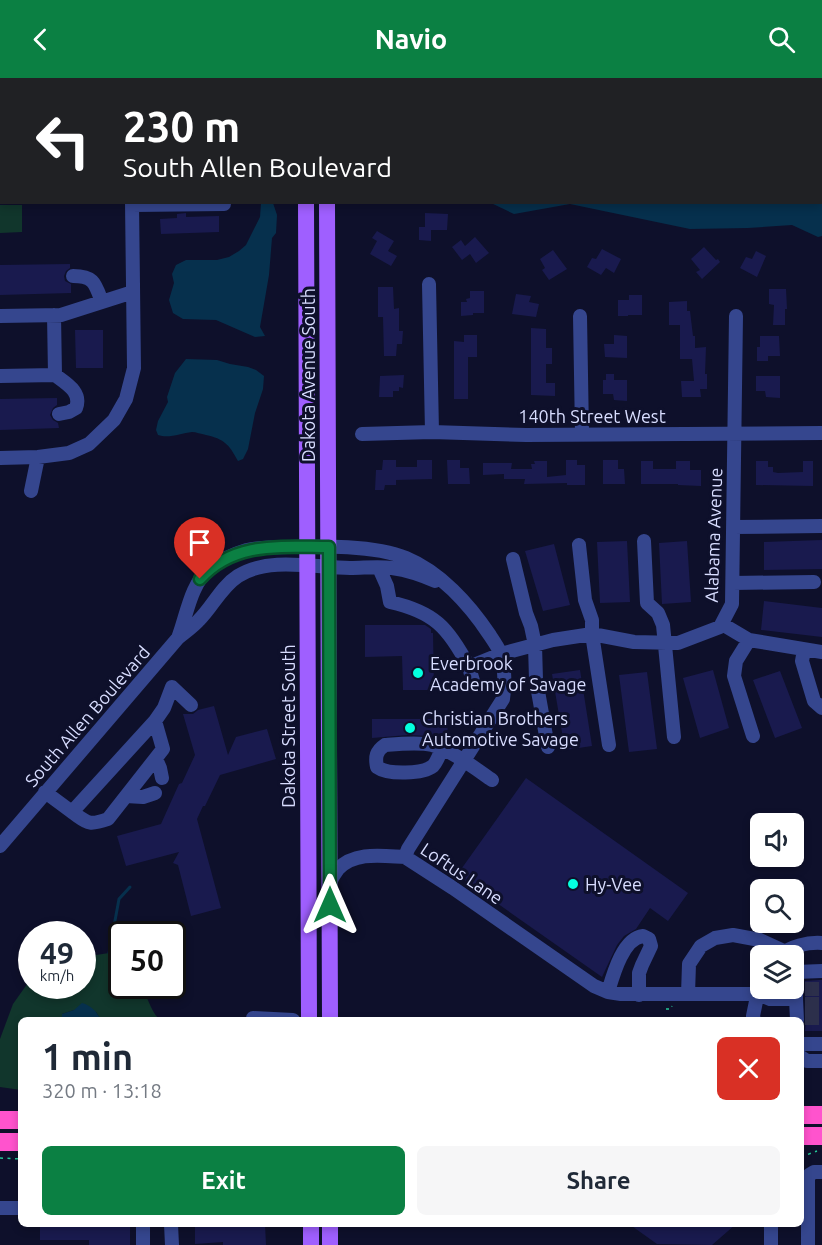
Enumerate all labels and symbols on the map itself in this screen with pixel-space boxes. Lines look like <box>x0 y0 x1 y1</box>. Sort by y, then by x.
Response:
street label: Dakota Avenue South <box>298 288 318 462</box>
street label: 140th Street West <box>518 406 666 426</box>
street label: Alabama Avenue <box>701 467 725 603</box>
pin <box>174 517 225 579</box>
street label: South Allen Boulevard <box>21 642 153 790</box>
street label: Dakota Street South <box>278 644 298 808</box>
place label: Everbrook Academy of Savage <box>430 653 587 694</box>
marker: Everbrook Academy of Savage <box>411 666 425 680</box>
place label: Christian Brothers Automotive Savage <box>422 708 579 749</box>
marker: Christian Brothers Automotive Savage <box>403 721 417 735</box>
street label: Loftus Lane <box>417 838 507 908</box>
position arrow <box>298 873 362 937</box>
place label: Hy-Vee <box>585 874 642 894</box>
marker: Hy-Vee <box>566 877 580 891</box>
speed limit sign: 50 <box>108 921 186 999</box>

